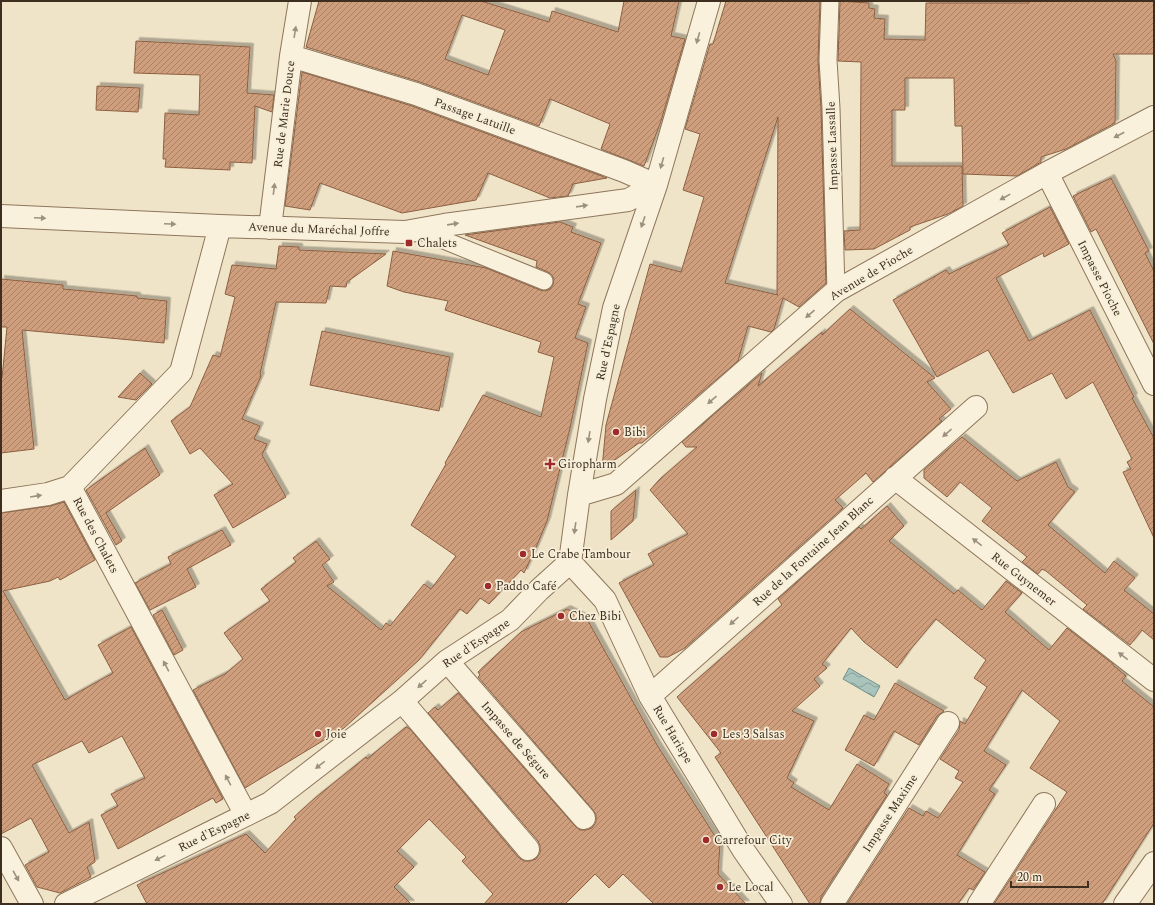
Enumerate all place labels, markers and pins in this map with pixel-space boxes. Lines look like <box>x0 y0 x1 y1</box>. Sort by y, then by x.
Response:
place label: Chalets <box>417 234 457 253</box>
marker: Chalets <box>404 238 414 248</box>
place label: Bibi <box>624 423 646 442</box>
marker: Bibi <box>611 427 621 437</box>
place label: Giropharm <box>558 455 617 474</box>
marker: Giropharm <box>545 459 555 469</box>
place label: Le Crabe Tambour <box>531 545 631 564</box>
marker: Le Crabe Tambour <box>518 549 528 559</box>
place label: Paddo Café <box>496 577 557 596</box>
marker: Paddo Café <box>483 581 493 591</box>
place label: Chez Bibi <box>569 607 622 626</box>
marker: Chez Bibi <box>556 611 566 621</box>
place label: Joie <box>326 725 347 744</box>
place label: Les 3 Salsas <box>722 725 785 744</box>
marker: Joie <box>313 729 323 739</box>
marker: Les 3 Salsas <box>709 729 719 739</box>
place label: Carrefour City <box>714 831 793 850</box>
marker: Carrefour City <box>701 835 711 845</box>
place label: Le Local <box>728 878 774 897</box>
marker: Le Local <box>715 882 725 892</box>

